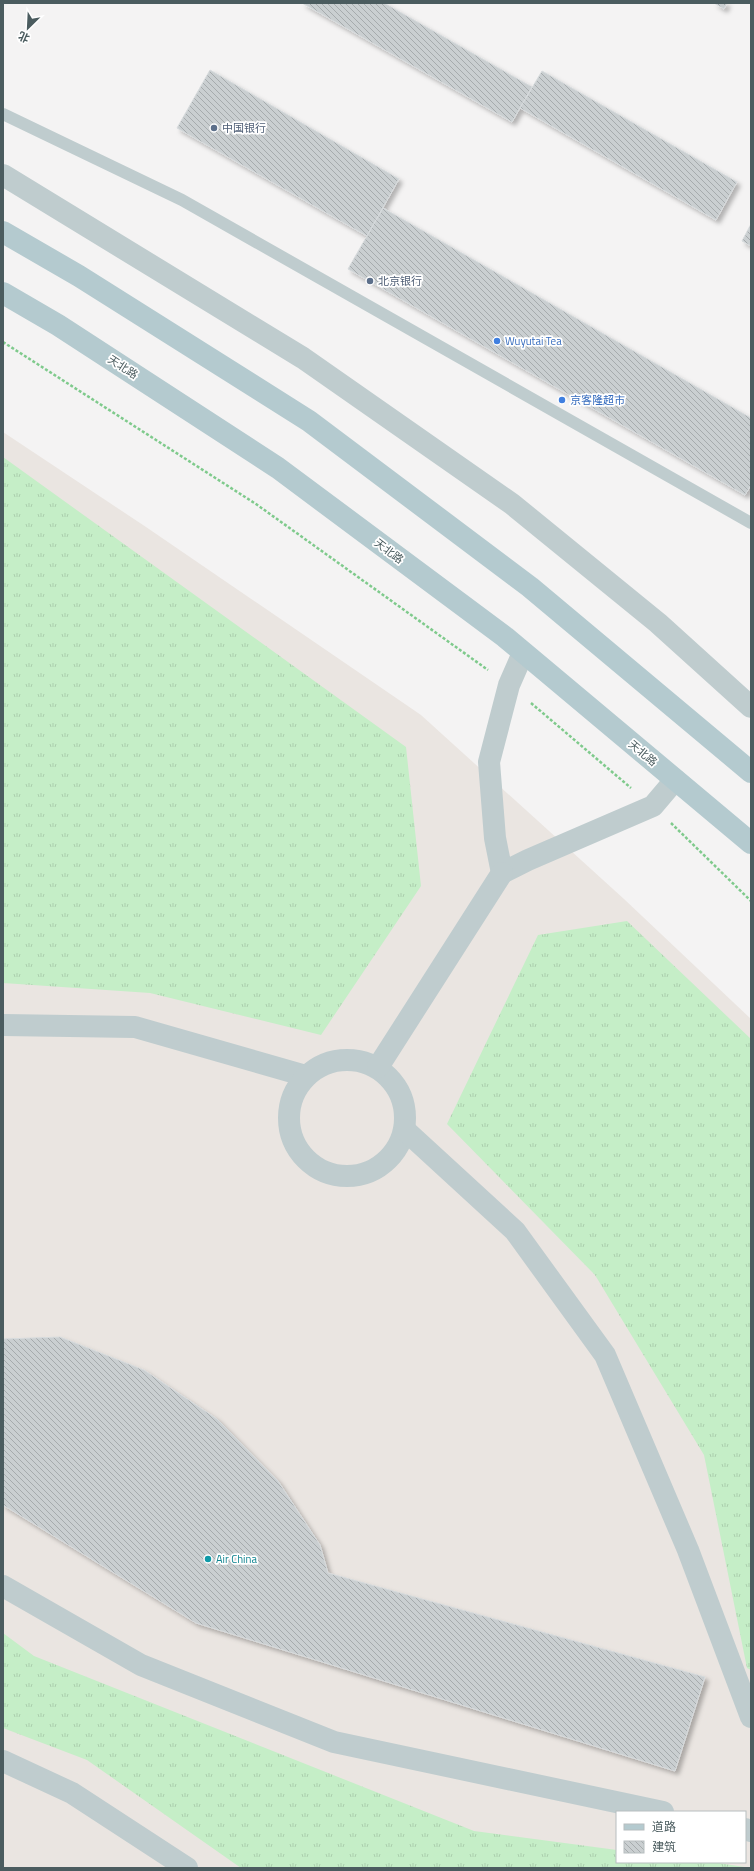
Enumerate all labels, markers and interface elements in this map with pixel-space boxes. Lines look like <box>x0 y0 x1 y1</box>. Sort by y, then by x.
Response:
north arrow <box>8 8 48 48</box>
text: 北 <box>16 28 32 47</box>
place label: 中国银行 <box>222 120 266 136</box>
marker: 中国银行 <box>209 123 219 133</box>
place label: 北京银行 <box>378 273 422 289</box>
marker: 北京银行 <box>365 276 375 286</box>
place label: Wuyutai Tea <box>505 333 562 349</box>
marker: Wuyutai Tea <box>492 336 502 346</box>
street label: 天北路 <box>105 351 141 383</box>
place label: 京客隆超市 <box>570 392 625 408</box>
marker: 京客隆超市 <box>557 395 567 405</box>
street label: 天北路 <box>371 535 407 567</box>
street label: 天北路 <box>625 736 661 770</box>
place label: Air China <box>216 1551 257 1567</box>
marker: Air China <box>203 1554 213 1564</box>
legend <box>616 1811 746 1863</box>
text: 道路 <box>652 1817 676 1836</box>
text: 建筑 <box>652 1837 676 1856</box>

